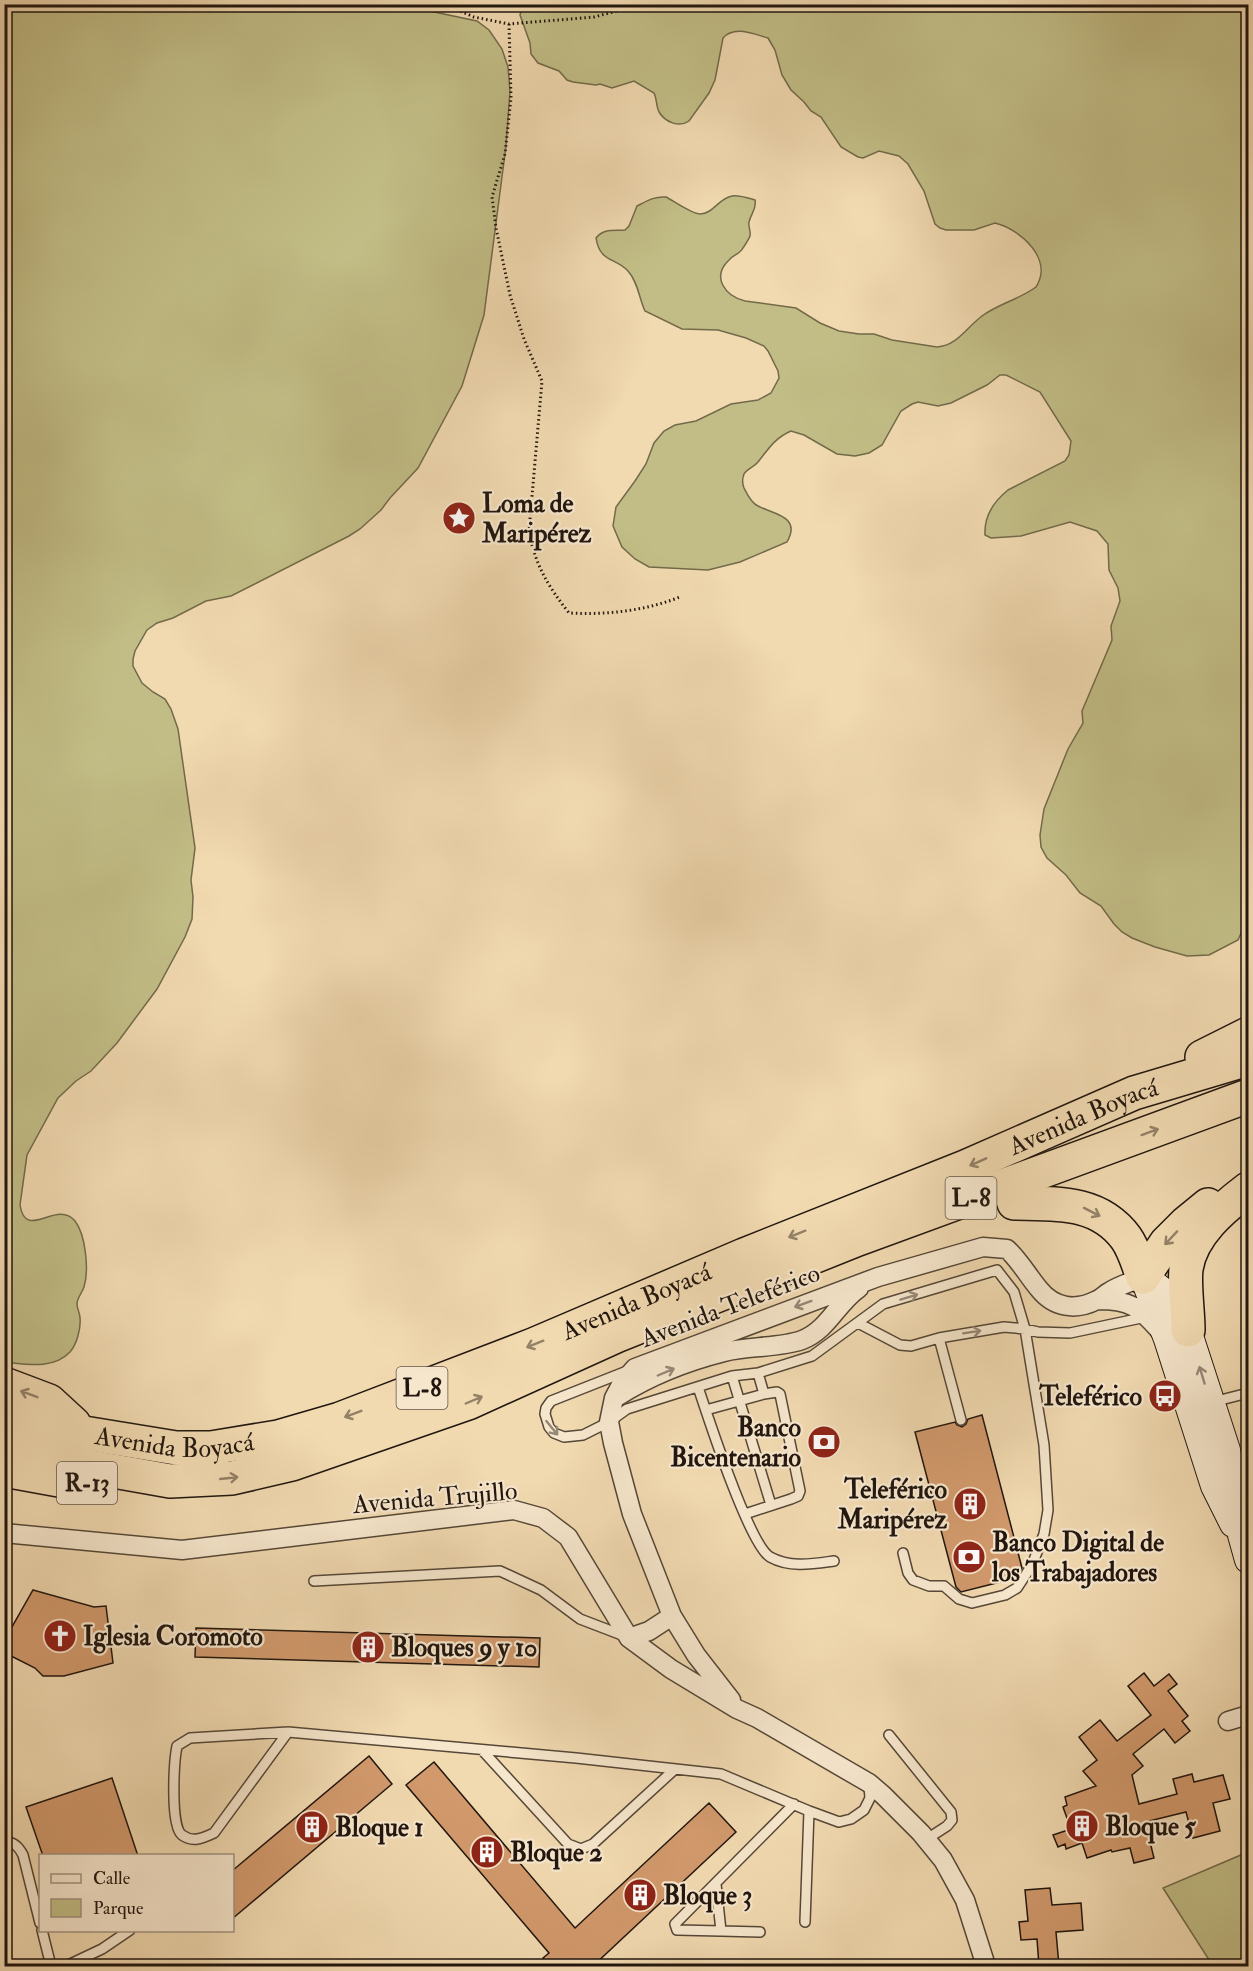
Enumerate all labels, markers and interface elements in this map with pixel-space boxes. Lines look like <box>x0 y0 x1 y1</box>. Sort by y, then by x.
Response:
place label: Loma de Maripérez <box>481 488 592 551</box>
place icon: Loma de Maripérez <box>441 500 477 536</box>
street label: Avenida Boyacá <box>1003 1072 1162 1163</box>
one-way arrow <box>1140 1126 1159 1137</box>
one-way arrow <box>970 1156 988 1168</box>
road number: L-8 <box>946 1177 996 1219</box>
one-way arrow <box>1083 1206 1100 1218</box>
one-way arrow <box>789 1229 807 1240</box>
one-way arrow <box>1165 1230 1179 1245</box>
street label: Avenida Boyacá <box>556 1256 717 1348</box>
street label: Avenida Teleférico <box>635 1257 825 1355</box>
one-way arrow <box>899 1290 918 1301</box>
one-way arrow <box>794 1300 813 1311</box>
one-way arrow <box>962 1327 982 1338</box>
one-way arrow <box>527 1339 545 1350</box>
one-way arrow <box>656 1366 675 1377</box>
one-way arrow <box>1196 1366 1207 1385</box>
road number: L-8 <box>396 1367 448 1409</box>
bus stop icon: Teleférico <box>1147 1378 1183 1414</box>
place label: Teleférico <box>1038 1381 1142 1413</box>
one-way arrow <box>20 1388 39 1399</box>
one-way arrow <box>464 1394 483 1405</box>
one-way arrow <box>344 1409 363 1420</box>
place label: Banco Bicentenario <box>670 1412 801 1474</box>
street label: Avenida Boyacá <box>92 1420 257 1465</box>
one-way arrow <box>545 1420 558 1436</box>
bank icon: Banco Bicentenario <box>806 1424 842 1460</box>
road number: R-13 <box>57 1462 117 1504</box>
one-way arrow <box>218 1472 238 1483</box>
place label: Teleférico Maripérez <box>837 1474 947 1537</box>
street label: Avenida Trujillo <box>350 1475 519 1521</box>
building icon: Teleférico Maripérez <box>952 1486 988 1522</box>
place label: Banco Digital de los Trabajadores <box>991 1527 1164 1589</box>
bank icon: Banco Digital de los Trabajadores <box>951 1539 987 1575</box>
church icon: Iglesia Coromoto <box>42 1618 78 1654</box>
place label: Iglesia Coromoto <box>83 1621 263 1654</box>
building icon: Bloques 9 y 10 <box>350 1629 386 1665</box>
place label: Bloques 9 y 10 <box>391 1632 537 1665</box>
building icon: Bloque 5 <box>1064 1808 1100 1844</box>
building icon: Bloque 1 <box>294 1809 330 1845</box>
place label: Bloque 5 <box>1105 1811 1196 1844</box>
place label: Bloque 1 <box>335 1812 424 1845</box>
building icon: Bloque 2 <box>469 1834 505 1870</box>
place label: Bloque 2 <box>510 1837 603 1870</box>
legend <box>39 1854 234 1932</box>
text: Calle <box>93 1867 131 1890</box>
building icon: Bloque 3 <box>622 1877 658 1913</box>
place label: Bloque 3 <box>663 1880 752 1913</box>
text: Parque <box>93 1897 144 1920</box>

